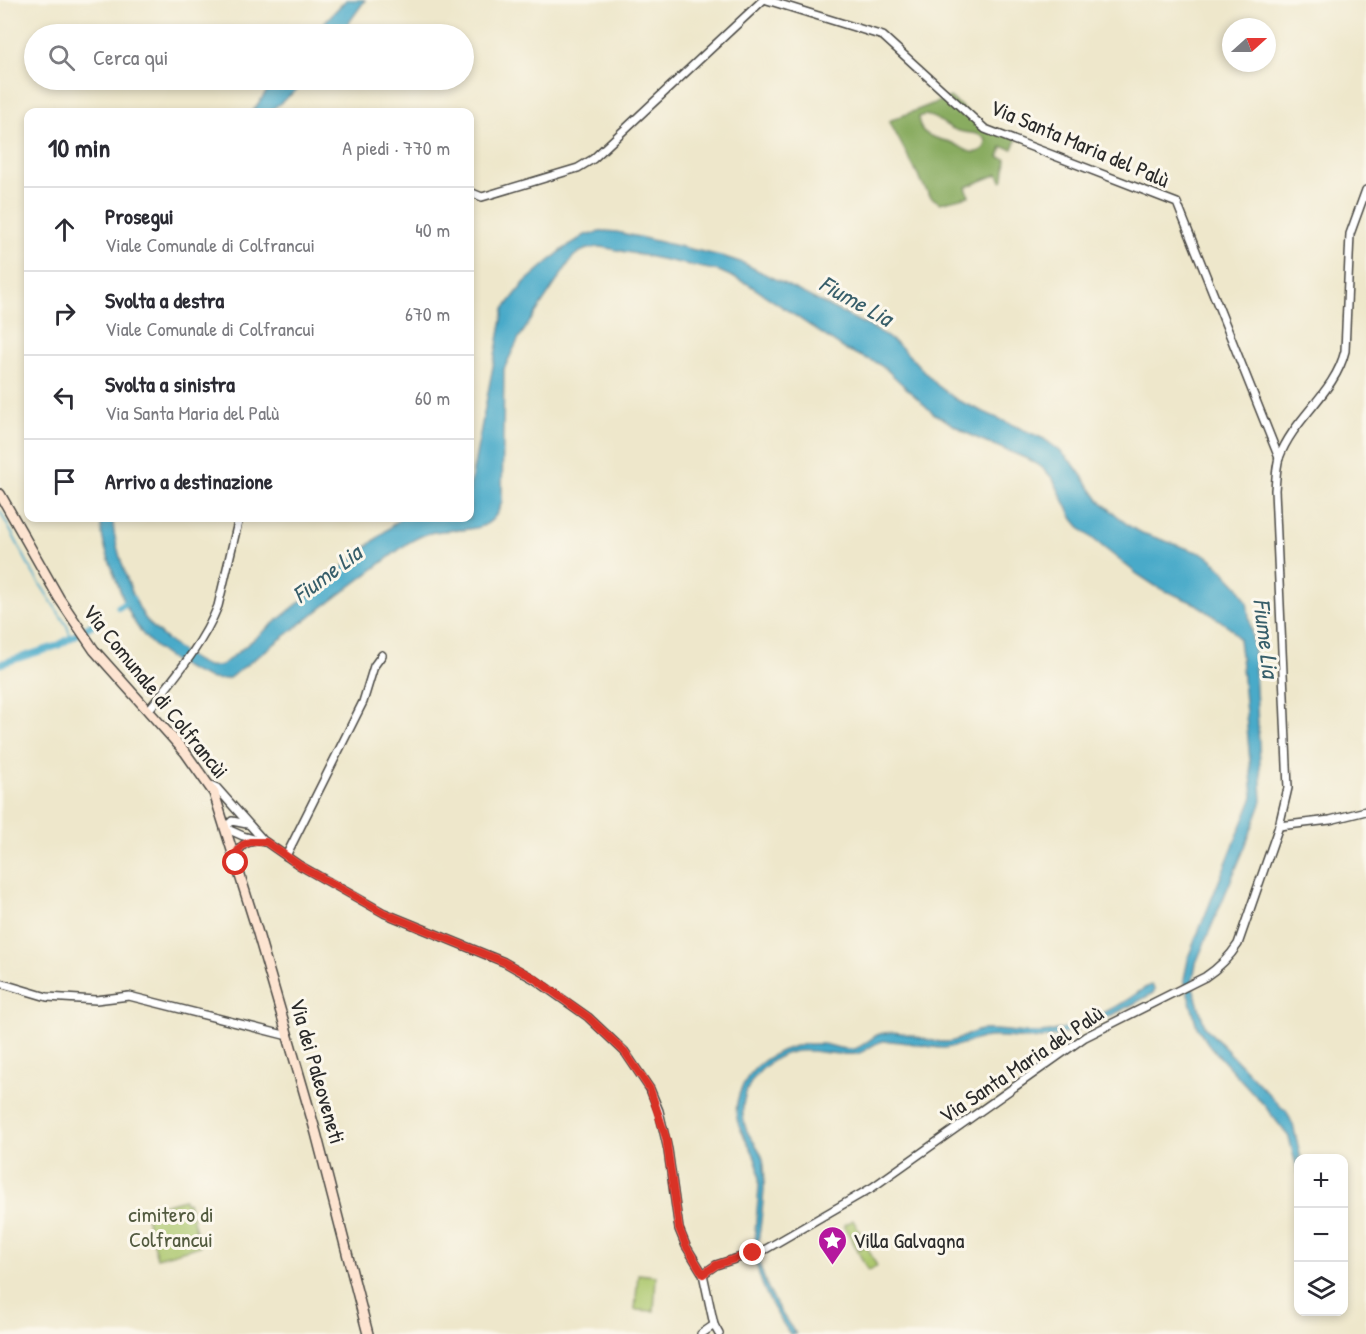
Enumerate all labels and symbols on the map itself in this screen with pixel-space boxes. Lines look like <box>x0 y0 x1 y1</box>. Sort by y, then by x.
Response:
north arrow <box>1222 18 1276 72</box>
street label: Via Santa Maria del Palù <box>986 92 1174 194</box>
water label: Fiume Lia <box>814 267 901 335</box>
water label: Fiume Lia <box>285 535 370 610</box>
street label: Via Comunale di Colfrancùi <box>76 597 236 785</box>
water label: Fiume Lia <box>1246 597 1288 682</box>
route start <box>222 849 248 875</box>
street label: Via dei Paleoveneti <box>283 995 353 1147</box>
street label: Via Santa Maria del Palù <box>933 998 1109 1130</box>
park label: cimitero di Colfrancui <box>128 1199 214 1254</box>
place icon: Villa Galvagna <box>816 1224 848 1266</box>
place label: Villa Galvagna <box>853 1225 965 1255</box>
route end <box>739 1239 765 1265</box>

